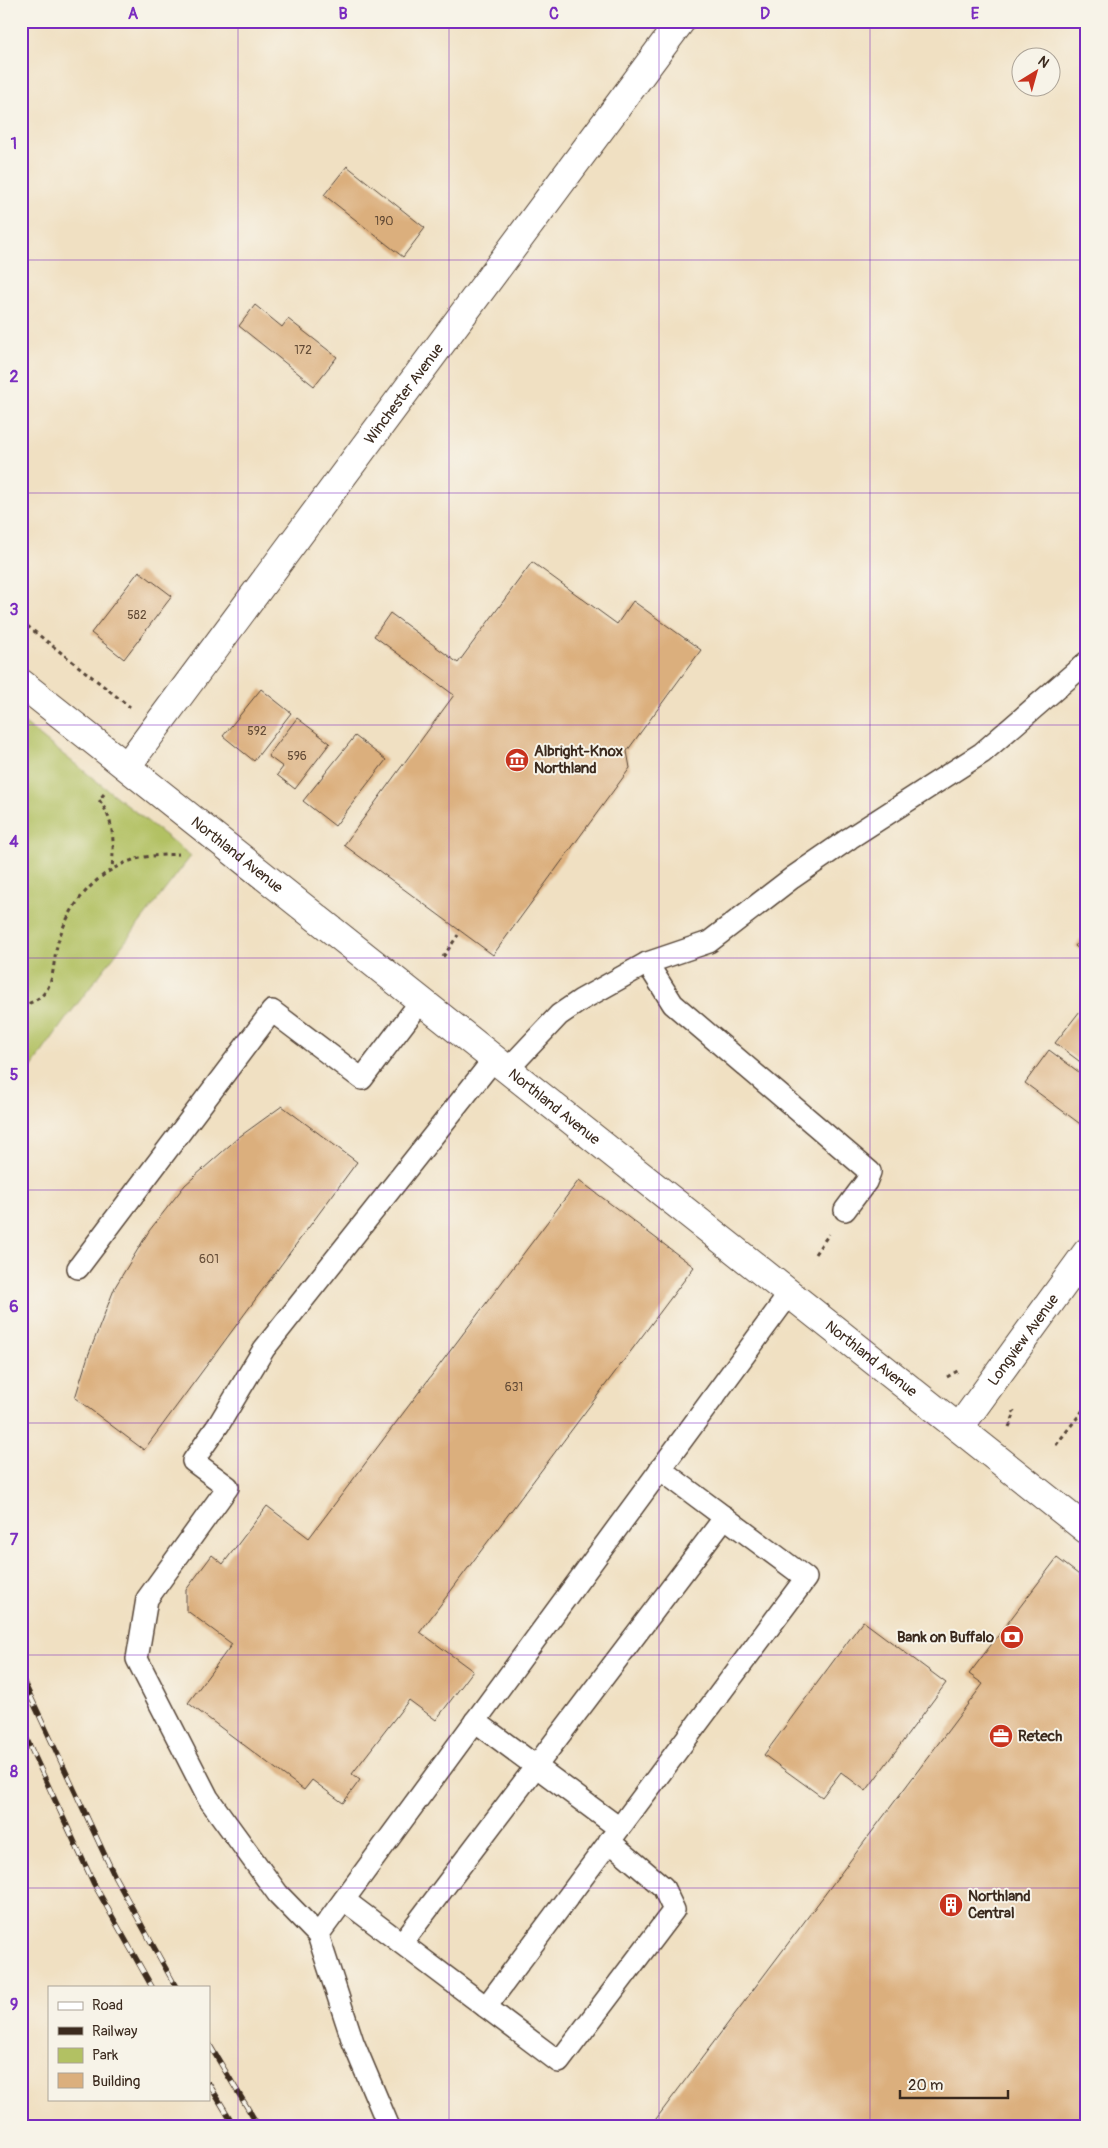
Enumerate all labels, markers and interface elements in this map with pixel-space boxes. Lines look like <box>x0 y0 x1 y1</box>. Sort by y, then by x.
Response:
text: A <box>128 4 139 24</box>
text: B <box>338 4 348 24</box>
text: C <box>549 4 559 24</box>
text: D <box>760 4 770 24</box>
text: E <box>971 4 980 24</box>
north arrow <box>1010 48 1060 98</box>
text: N <box>1035 52 1052 72</box>
text: 1 <box>11 134 17 154</box>
house number: 190 <box>374 214 394 229</box>
street label: Winchester Avenue <box>360 339 448 448</box>
house number: 172 <box>294 343 312 358</box>
text: 2 <box>10 367 19 387</box>
text: 3 <box>10 600 19 620</box>
house number: 582 <box>127 608 147 623</box>
house number: 592 <box>247 724 267 739</box>
place label: Albright-Knox Northland <box>534 742 624 778</box>
museum icon: Albright-Knox Northland <box>504 747 530 773</box>
house number: 596 <box>287 749 307 764</box>
street label: Northland Avenue <box>187 812 287 897</box>
text: 4 <box>9 832 19 852</box>
street label: Northland Avenue <box>504 1064 604 1149</box>
text: 5 <box>10 1065 19 1085</box>
house number: 601 <box>199 1252 219 1267</box>
street label: Longview Avenue <box>983 1290 1063 1389</box>
text: 6 <box>9 1297 19 1317</box>
street label: Northland Avenue <box>821 1316 922 1401</box>
house number: 631 <box>505 1380 523 1395</box>
text: 7 <box>10 1530 19 1550</box>
bank icon: Bank on Buffalo <box>999 1624 1025 1650</box>
place label: Bank on Buffalo <box>897 1628 994 1647</box>
office icon: Retech <box>988 1723 1014 1749</box>
place label: Retech <box>1018 1727 1062 1746</box>
text: 8 <box>10 1762 18 1782</box>
place label: Northland Central <box>968 1887 1031 1923</box>
building icon: Northland Central <box>938 1892 964 1918</box>
legend <box>48 1986 210 2100</box>
text: 9 <box>10 1995 18 2015</box>
text: Road <box>92 1996 123 2015</box>
text: Railway <box>92 2022 138 2041</box>
text: Park <box>92 2046 119 2065</box>
scale bar <box>900 2068 1008 2100</box>
text: Building <box>92 2072 140 2091</box>
text: 20 m <box>908 2076 943 2095</box>

